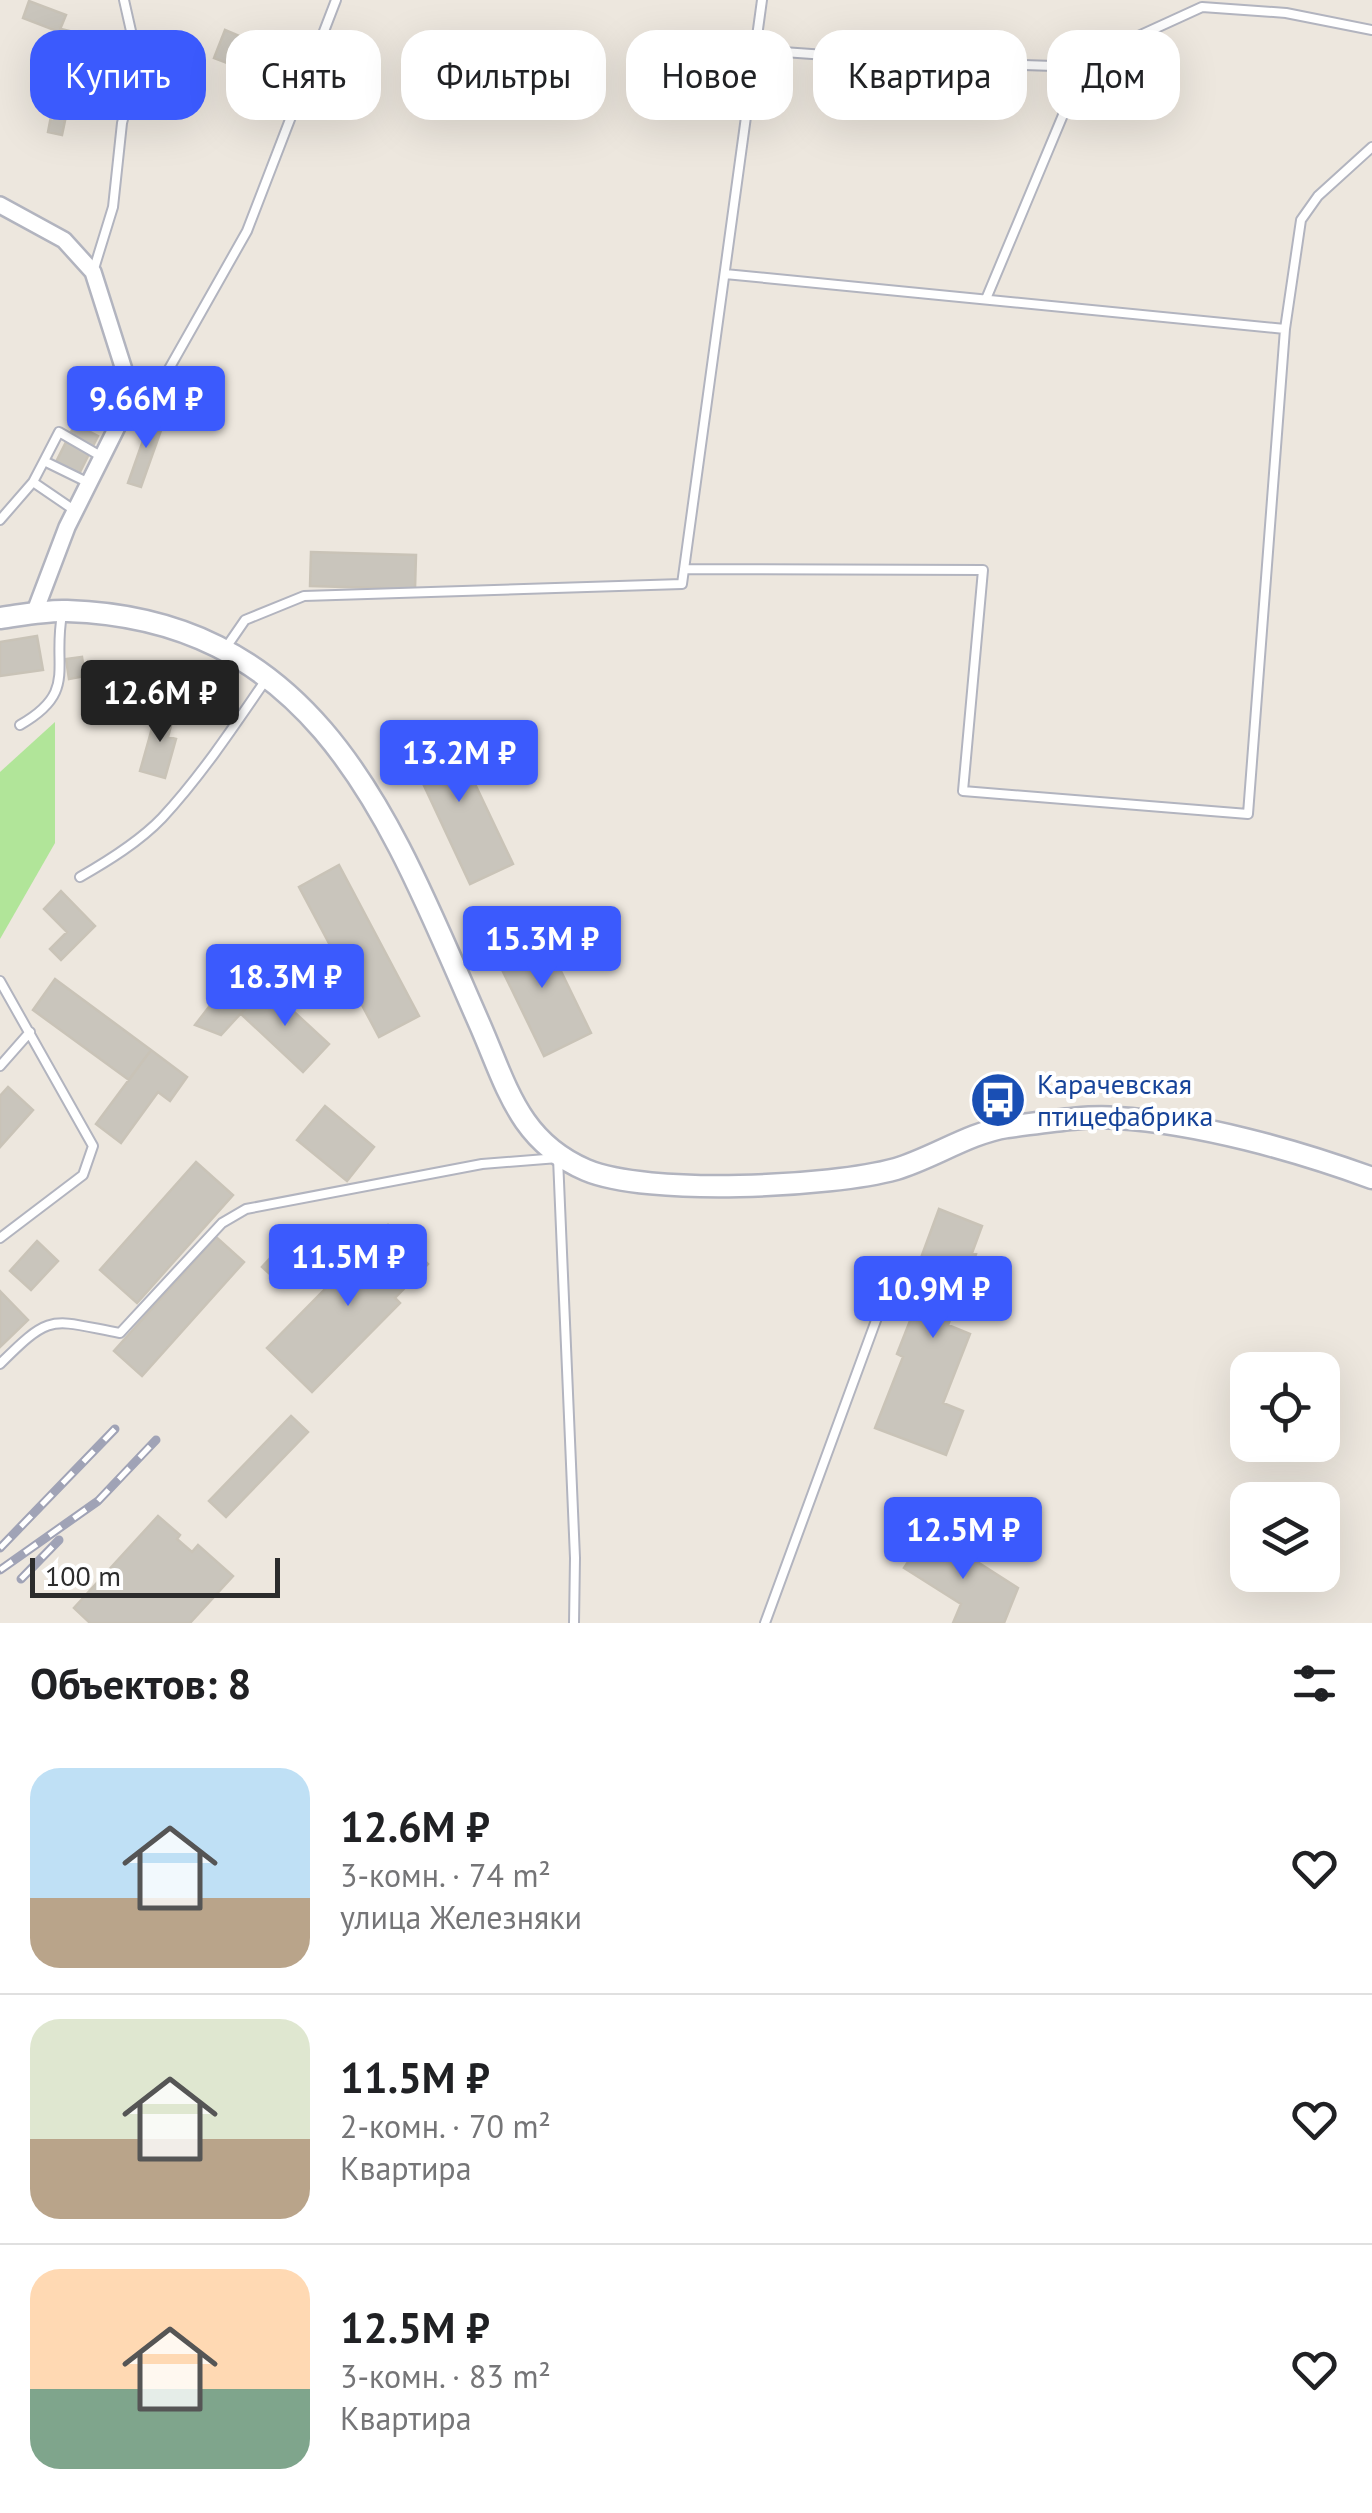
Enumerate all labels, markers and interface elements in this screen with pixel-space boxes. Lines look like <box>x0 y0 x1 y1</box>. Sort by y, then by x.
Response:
chip: Купить <box>30 30 206 120</box>
chip: Снять <box>226 30 381 120</box>
chip: Фильтры <box>401 30 606 120</box>
chip: Новое <box>626 30 793 120</box>
chip: Квартира <box>813 30 1027 120</box>
chip: Дом <box>1047 30 1180 120</box>
pin: 9.66M ₽ <box>54 366 238 451</box>
text: 9.66M ₽ <box>89 377 203 419</box>
pin: 12.6M ₽ <box>68 660 252 745</box>
text: 12.6M ₽ <box>103 671 217 713</box>
pin: 13.2M ₽ <box>367 720 551 805</box>
text: 13.2M ₽ <box>402 731 516 773</box>
pin: 15.3M ₽ <box>450 906 634 991</box>
text: 15.3M ₽ <box>485 917 599 959</box>
pin: 18.3M ₽ <box>193 944 377 1029</box>
text: 18.3M ₽ <box>228 955 342 997</box>
place label: Карачевская птицефабрика <box>1037 1065 1213 1134</box>
bus stop icon: Карачевская птицефабрика <box>968 1070 1028 1130</box>
pin: 11.5M ₽ <box>256 1224 440 1309</box>
text: 11.5M ₽ <box>291 1235 405 1277</box>
pin: 10.9M ₽ <box>841 1256 1025 1341</box>
text: 10.9M ₽ <box>876 1267 990 1309</box>
map controls <box>1230 1352 1340 1592</box>
button: locate <box>1230 1352 1340 1462</box>
button: layers <box>1230 1482 1340 1592</box>
pin: 12.5M ₽ <box>871 1497 1055 1582</box>
text: 12.5M ₽ <box>906 1508 1020 1550</box>
scale bar <box>30 1553 280 1598</box>
text: 100 m <box>45 1557 121 1594</box>
text: Объектов: 8 <box>30 1656 251 1711</box>
icon: filters <box>1287 1656 1342 1711</box>
text: 12.6M ₽ <box>340 1799 490 1854</box>
icon: home <box>110 1808 230 1928</box>
icon: heart <box>1287 1841 1342 1896</box>
text: 3-комн. · 74 m² <box>340 1854 551 1896</box>
text: улица Железняки <box>340 1896 582 1938</box>
text: 11.5M ₽ <box>340 2050 490 2105</box>
icon: home <box>110 2059 230 2179</box>
icon: heart <box>1287 2092 1342 2147</box>
text: 2-комн. · 70 m² <box>340 2105 551 2147</box>
text: Квартира <box>340 2147 472 2189</box>
text: 12.5M ₽ <box>340 2300 490 2355</box>
icon: home <box>110 2309 230 2429</box>
icon: heart <box>1287 2342 1342 2397</box>
text: 3-комн. · 83 m² <box>340 2355 551 2397</box>
text: Квартира <box>340 2397 472 2439</box>

